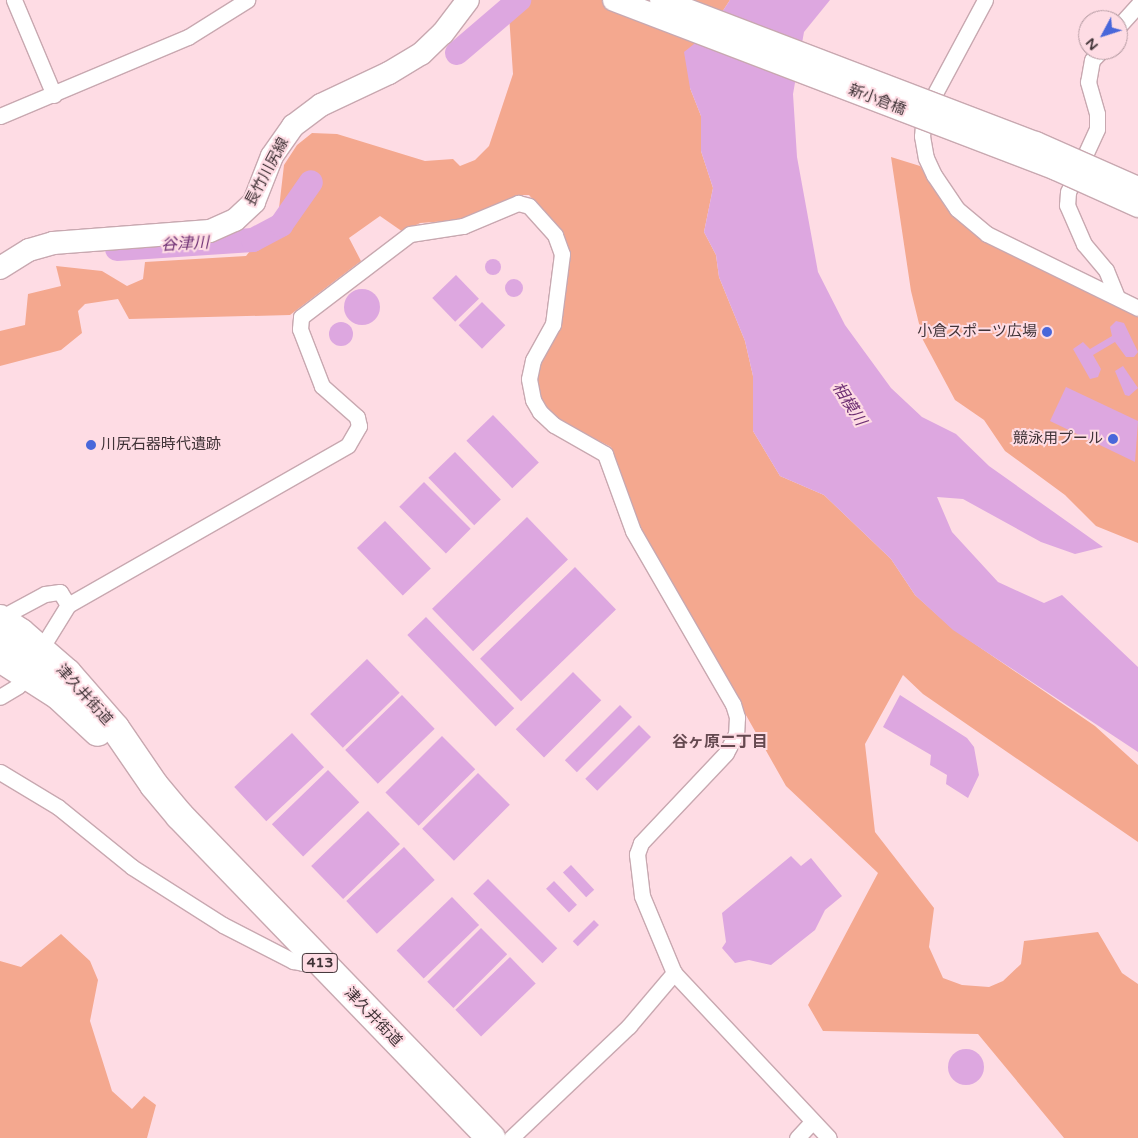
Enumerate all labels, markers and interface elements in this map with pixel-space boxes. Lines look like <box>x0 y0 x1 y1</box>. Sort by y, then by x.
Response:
north arrow <box>1078 10 1128 60</box>
text: N <box>1082 35 1102 54</box>
street label: 新小倉橋 <box>846 81 908 119</box>
street label: 長竹川尻線 <box>241 135 293 209</box>
water label: 谷津川 <box>161 233 209 255</box>
place label: 小倉スポーツ広場 <box>917 323 1037 341</box>
marker: 小倉スポーツ広場 <box>1041 326 1053 338</box>
water label: 相模川 <box>828 379 870 429</box>
place label: 競泳用プール <box>1013 430 1103 448</box>
marker: 競泳用プール <box>1107 433 1119 445</box>
place label: 川尻石器時代遺跡 <box>101 436 221 454</box>
marker: 川尻石器時代遺跡 <box>85 439 97 451</box>
street label: 津久井街道 <box>52 661 116 729</box>
district label: 谷ヶ原二丁目 <box>672 732 768 752</box>
road number: 413 <box>301 951 339 974</box>
street label: 津久井街道 <box>340 984 406 1050</box>

